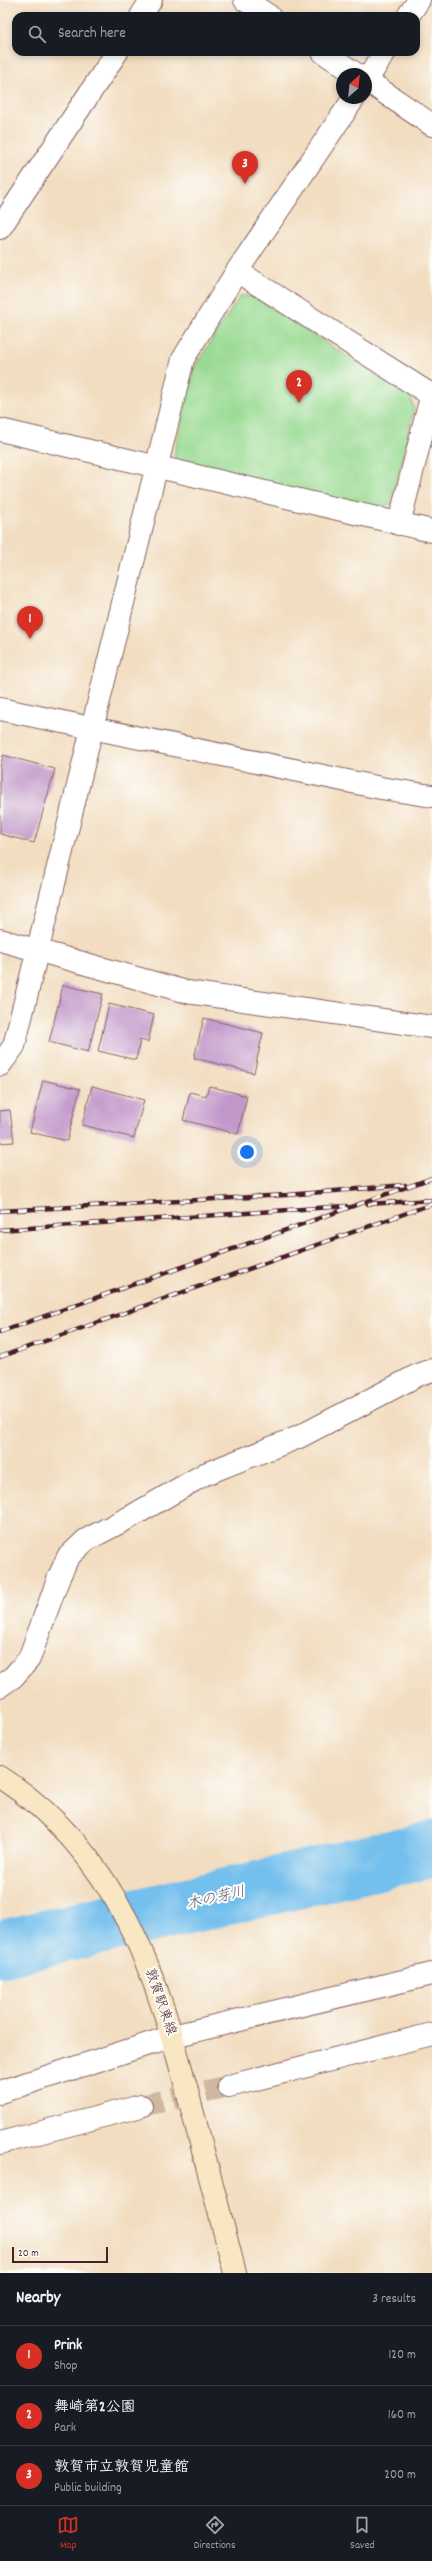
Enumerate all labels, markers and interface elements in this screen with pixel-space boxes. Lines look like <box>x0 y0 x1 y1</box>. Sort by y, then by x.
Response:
search box <box>12 12 420 56</box>
icon: search <box>26 23 48 45</box>
text: Search here <box>58 23 126 45</box>
north arrow <box>336 68 372 104</box>
pin: 3 <box>232 151 258 184</box>
pin: 2 <box>286 370 312 403</box>
pin: 1 <box>17 606 43 639</box>
your location <box>237 1142 257 1162</box>
water label: 木の芽川 <box>184 1882 248 1916</box>
street label: 敦賀駅東線 <box>139 1966 181 2038</box>
scale bar <box>12 2245 108 2264</box>
text: 20 m <box>18 2246 39 2262</box>
text: Nearby <box>16 2287 60 2311</box>
text: 3 results <box>372 2290 416 2309</box>
text: Prink <box>54 2335 82 2357</box>
text: 1 <box>28 2346 30 2365</box>
text: 120 m <box>388 2346 416 2365</box>
text: Shop <box>54 2357 77 2376</box>
text: 舞崎第2公園 <box>54 2397 136 2419</box>
text: 2 <box>26 2406 32 2425</box>
text: 160 m <box>388 2406 416 2425</box>
text: Park <box>54 2419 76 2438</box>
text: 敦賀市立敦賀児童館 <box>54 2457 189 2479</box>
text: 3 <box>26 2466 32 2485</box>
text: 200 m <box>384 2466 416 2485</box>
text: Public building <box>54 2479 122 2498</box>
tab: Map <box>57 2514 79 2554</box>
tab: Directions <box>194 2514 236 2554</box>
tab: Saved <box>350 2514 375 2554</box>

